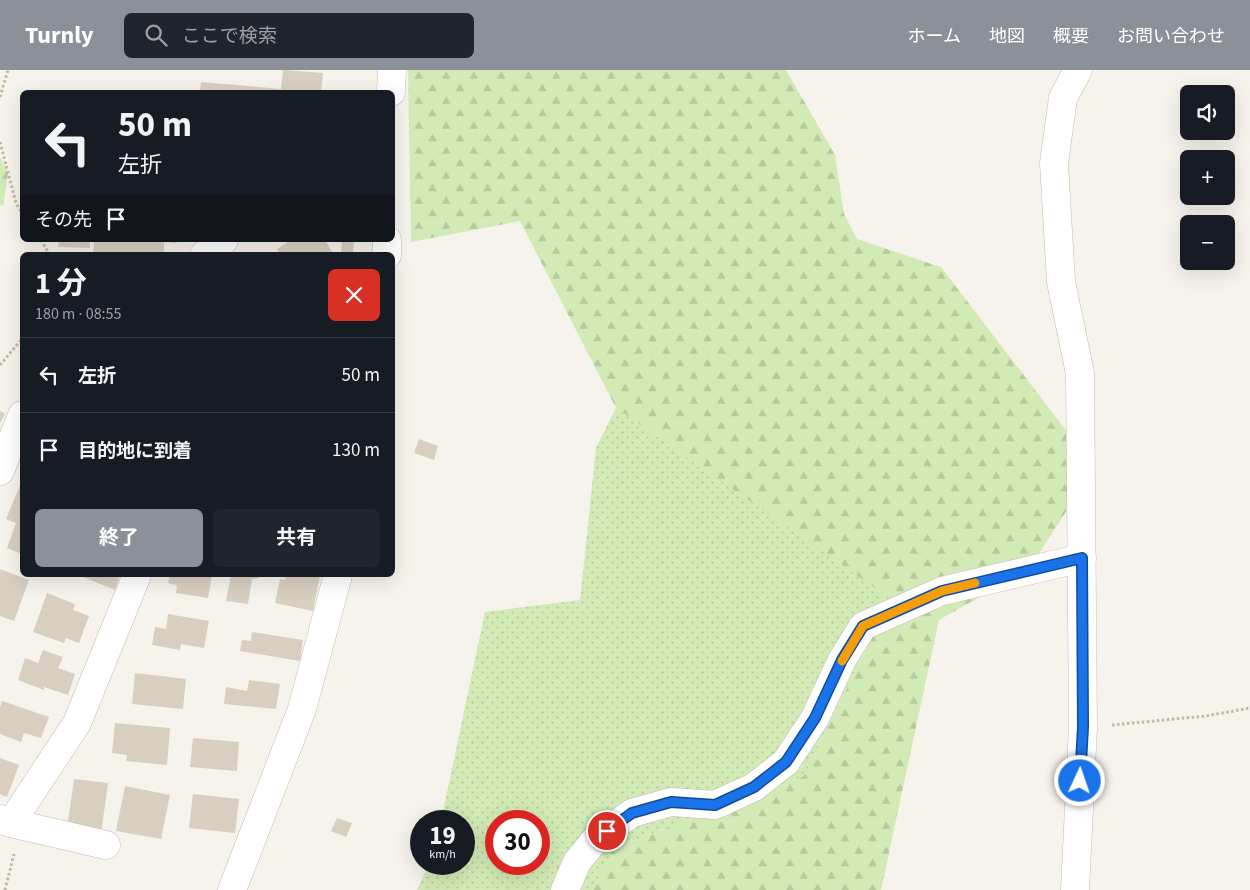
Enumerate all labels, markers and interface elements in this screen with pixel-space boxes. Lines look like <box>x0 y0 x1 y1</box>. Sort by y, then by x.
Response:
search box <box>124 13 474 58</box>
text: Turnly <box>25 18 94 53</box>
icon: search <box>142 21 170 49</box>
text: ここで検索 <box>182 23 277 50</box>
text: ホーム <box>908 24 961 49</box>
text: 地図 <box>989 24 1025 49</box>
text: 概要 <box>1053 24 1089 49</box>
text: お問い合わせ <box>1117 24 1225 49</box>
map controls <box>1180 85 1235 270</box>
button: sound <box>1180 85 1235 140</box>
text: 50 m <box>118 100 192 150</box>
icon: left <box>35 110 100 175</box>
text: 左折 <box>118 149 162 181</box>
button: + <box>1180 150 1235 205</box>
icon: arrive <box>102 205 130 233</box>
text: その先 <box>35 207 92 234</box>
button: − <box>1180 215 1235 270</box>
text: 1 分 <box>35 262 87 305</box>
button: close <box>328 269 380 321</box>
text: 180 m · 08:55 <box>35 303 122 325</box>
icon: left <box>35 361 63 389</box>
text: 50 m <box>342 362 380 389</box>
text: 左折 <box>78 363 116 390</box>
icon: arrive <box>35 436 63 464</box>
text: 130 m <box>332 437 380 464</box>
text: 目的地に到着 <box>78 438 192 465</box>
button: 終了 <box>35 509 203 567</box>
button: 共有 <box>213 509 380 567</box>
position arrow <box>1053 754 1105 806</box>
speed limit sign: 30 <box>485 810 550 875</box>
pin <box>586 810 628 852</box>
icon: arrive <box>593 817 621 845</box>
text: 19 <box>429 818 456 854</box>
text: km/h <box>429 846 456 863</box>

